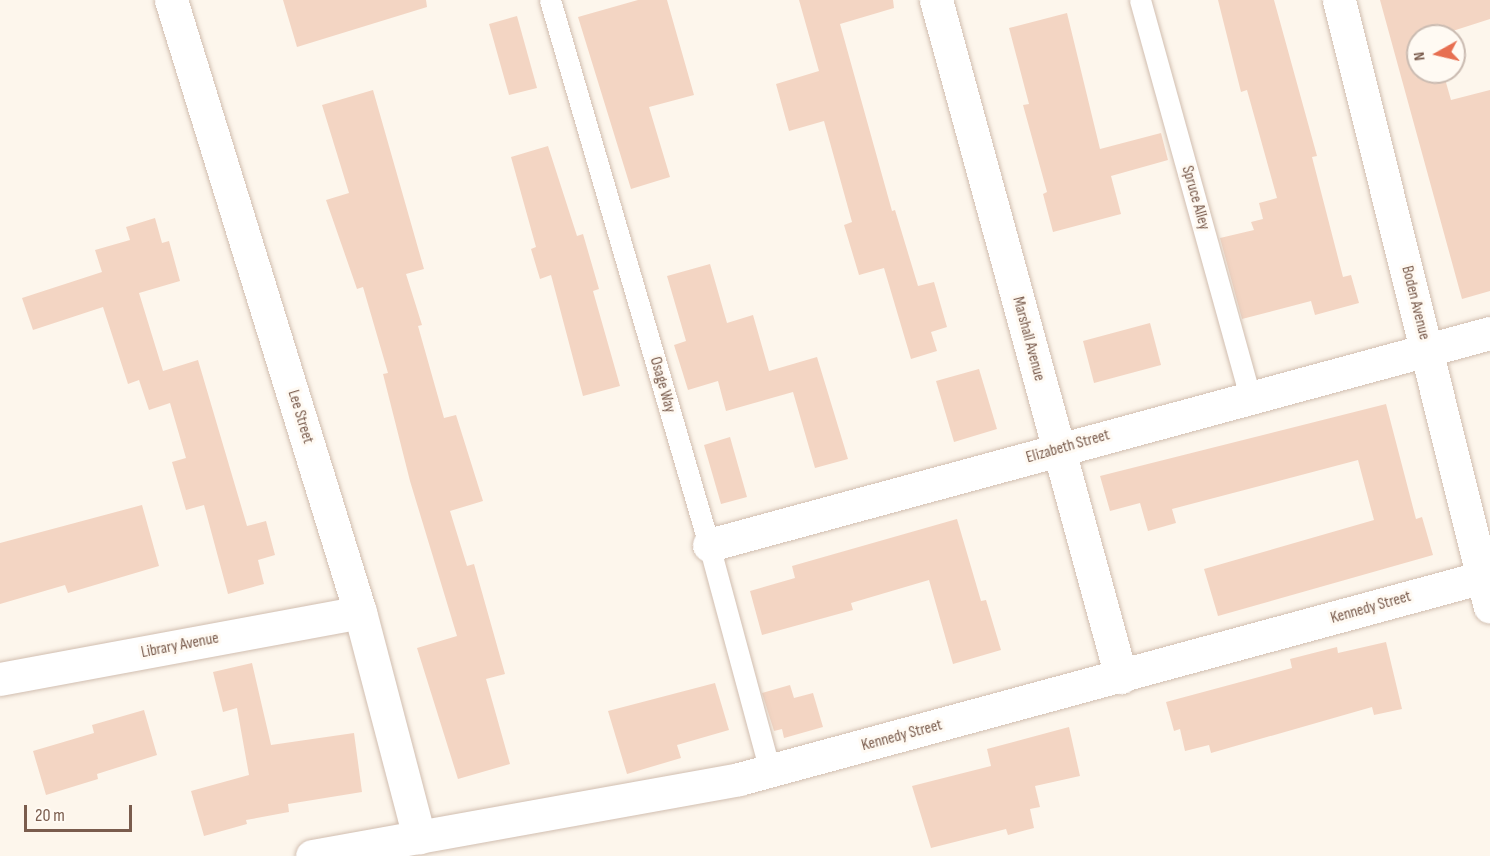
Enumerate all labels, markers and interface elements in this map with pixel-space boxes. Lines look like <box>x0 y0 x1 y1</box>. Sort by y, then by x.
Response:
north arrow <box>1406 24 1466 84</box>
text: N <box>1410 51 1430 62</box>
street label: Spruce Alley <box>1177 164 1213 232</box>
street label: Boden Avenue <box>1397 264 1433 342</box>
street label: Marshall Avenue <box>1008 295 1048 383</box>
street label: Osage Way <box>645 355 679 415</box>
street label: Lee Street <box>283 388 317 446</box>
street label: Elizabeth Street <box>1024 426 1112 468</box>
street label: Kennedy Street <box>1329 587 1413 629</box>
street label: Library Avenue <box>140 629 220 663</box>
street label: Kennedy Street <box>860 716 944 756</box>
scale bar <box>27 793 135 831</box>
text: 20 m <box>35 805 65 826</box>

